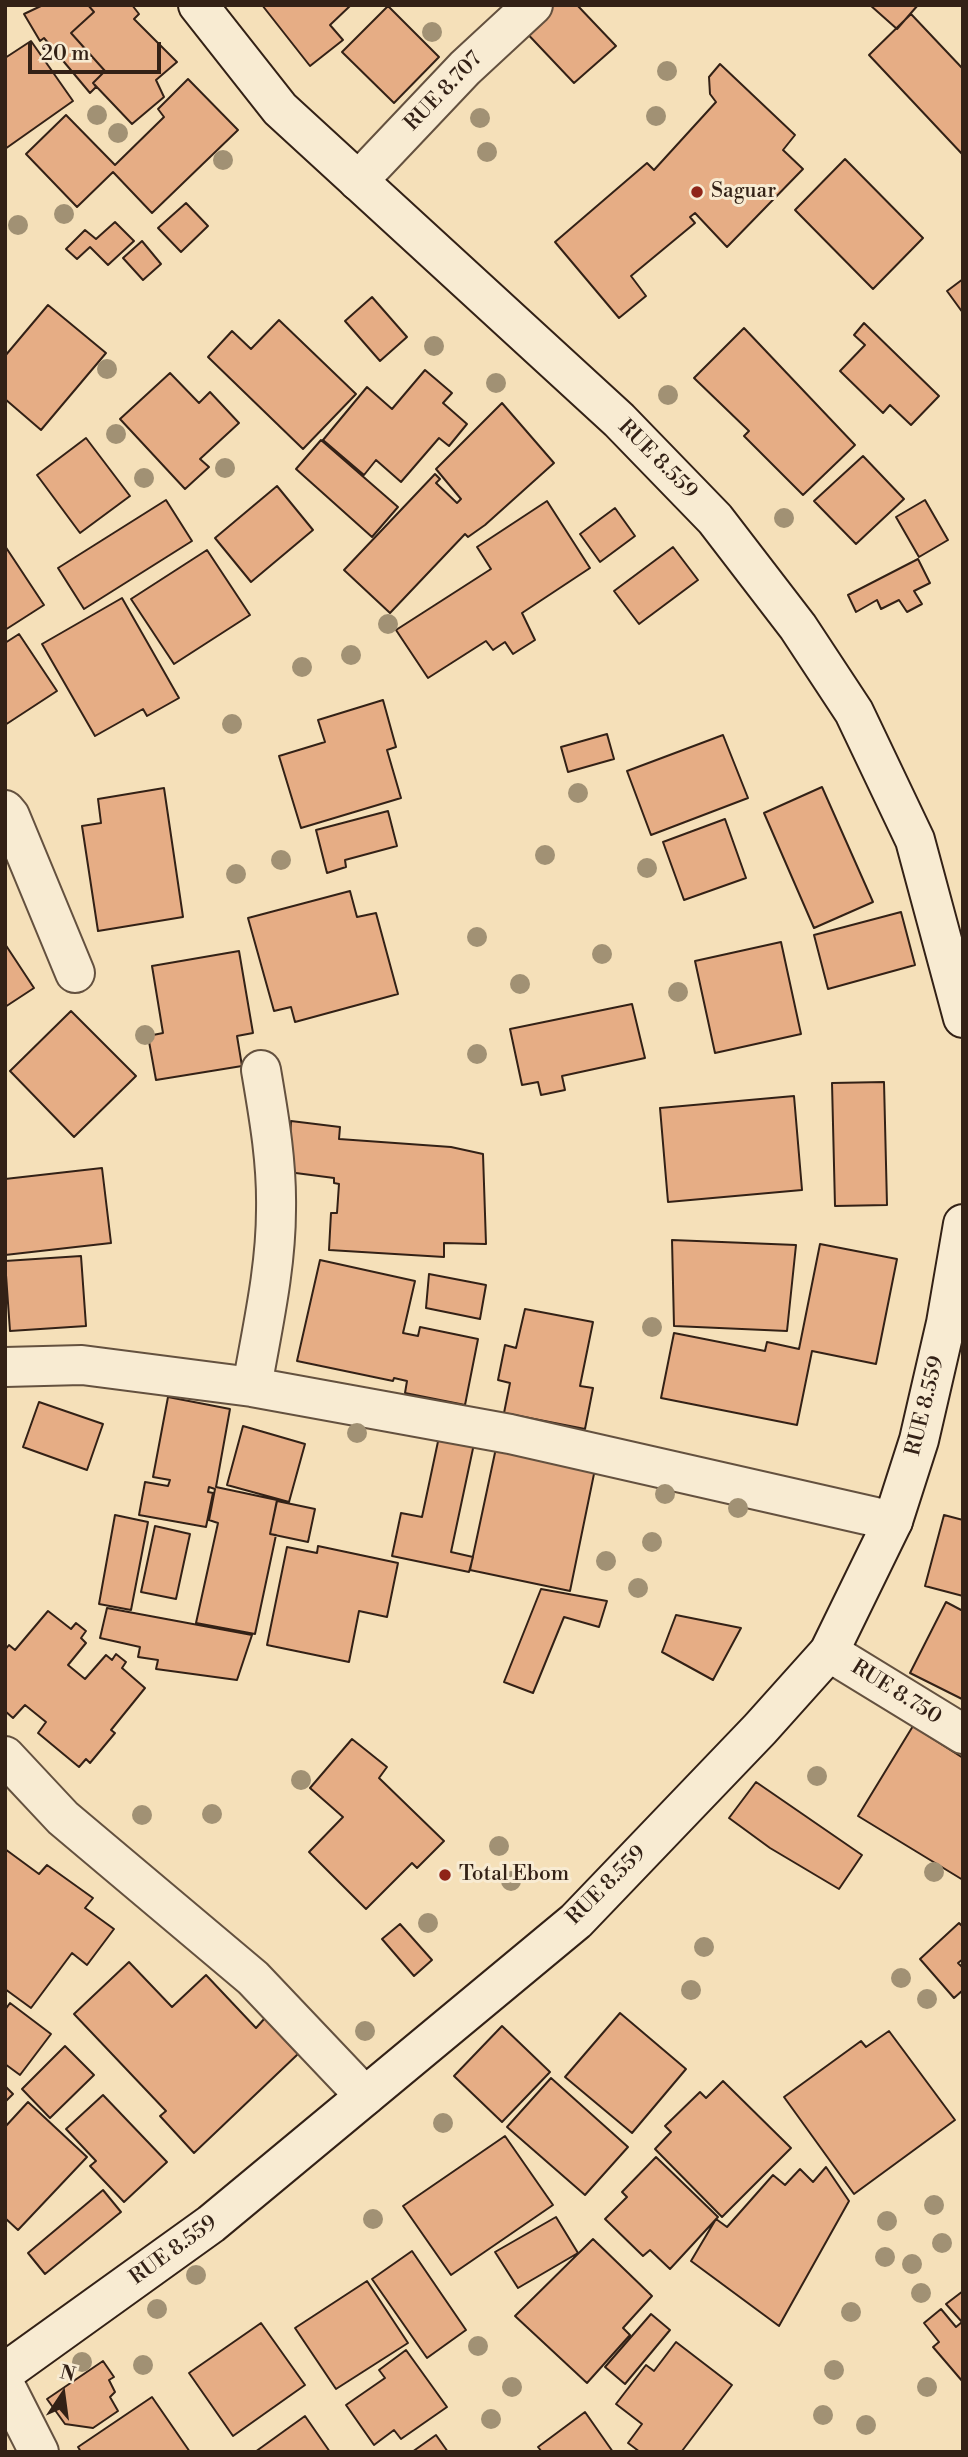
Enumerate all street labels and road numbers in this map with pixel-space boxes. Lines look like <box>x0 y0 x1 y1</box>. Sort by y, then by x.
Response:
street label: RUE 8.707 <box>400 47 488 137</box>
street label: RUE 8.559 <box>612 415 702 505</box>
street label: RUE 8.559 <box>901 1354 951 1458</box>
street label: RUE 8.750 <box>846 1655 946 1731</box>
street label: RUE 8.559 <box>562 1841 652 1931</box>
street label: RUE 8.559 <box>125 2211 223 2291</box>

